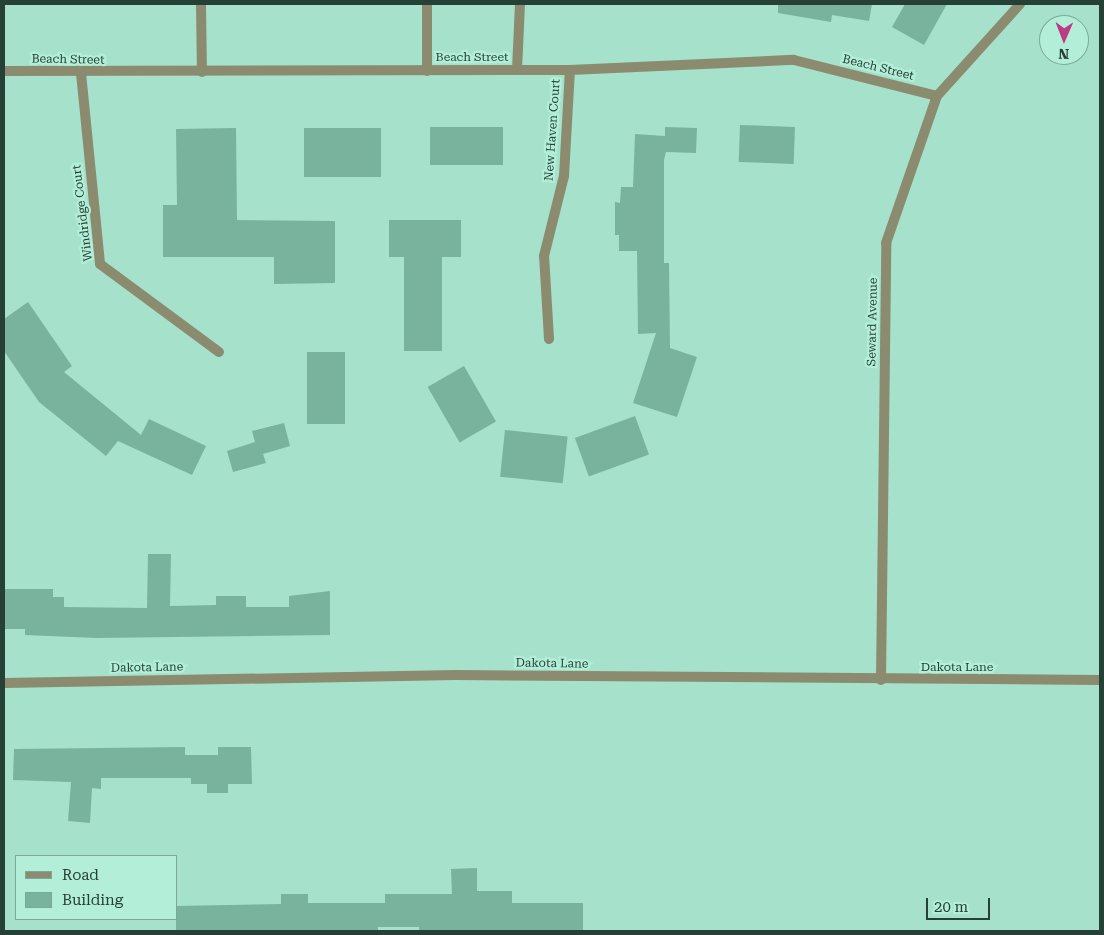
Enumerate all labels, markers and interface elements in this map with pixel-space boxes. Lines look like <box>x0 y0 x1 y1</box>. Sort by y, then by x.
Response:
north arrow <box>1039 15 1089 65</box>
text: N <box>1058 46 1069 62</box>
street label: Beach Street <box>436 51 508 65</box>
street label: Beach Street <box>31 52 105 68</box>
street label: Beach Street <box>841 52 915 84</box>
street label: New Haven Court <box>542 79 564 181</box>
street label: Windridge Court <box>70 164 96 262</box>
street label: Seward Avenue <box>865 277 881 367</box>
street label: Dakota Lane <box>516 656 588 672</box>
street label: Dakota Lane <box>111 660 183 676</box>
street label: Dakota Lane <box>921 661 993 675</box>
legend <box>15 855 178 920</box>
text: Road <box>62 866 99 884</box>
scale bar <box>929 888 993 920</box>
text: Building <box>62 891 123 909</box>
text: 20 m <box>934 898 968 916</box>

